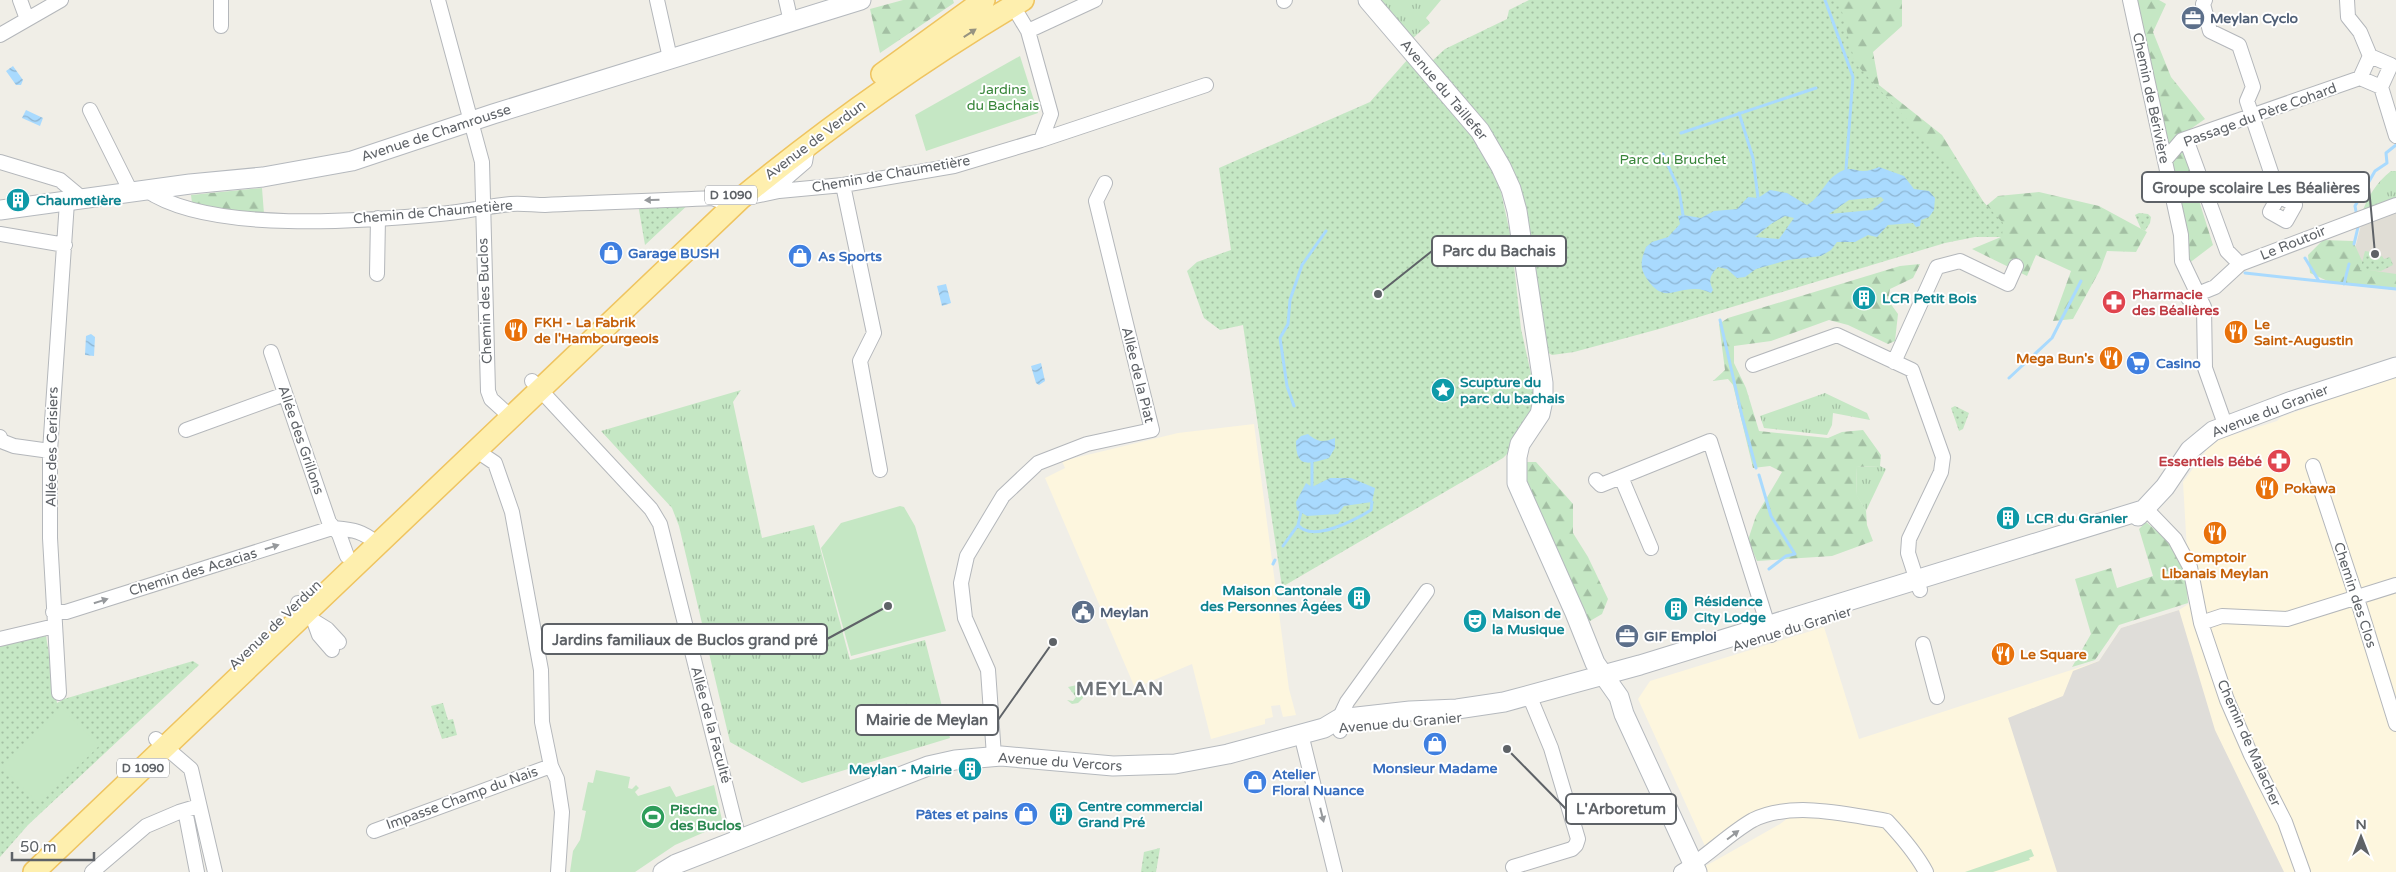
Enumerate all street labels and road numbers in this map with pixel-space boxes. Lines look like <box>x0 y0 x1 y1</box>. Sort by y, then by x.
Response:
street label: Chemin de Bérivière <box>2129 31 2173 165</box>
street label: Avenue du Taillefer <box>1397 36 1492 144</box>
street label: Passage du Père Cohard <box>2181 79 2339 151</box>
street label: Avenue de Verdun <box>761 96 869 184</box>
street label: Avenue de Chamrousse <box>359 101 513 165</box>
street label: Chemin de Chaumetière <box>811 152 971 196</box>
road number: D 1090 <box>705 186 757 204</box>
street label: Chemin de Chaumetière <box>352 197 514 227</box>
street label: Le Routoir <box>2258 222 2329 264</box>
street label: Chemin des Buclos <box>474 237 496 364</box>
street label: Allée de la Piat <box>1118 325 1158 425</box>
street label: Avenue du Granier <box>2209 381 2331 441</box>
street label: Allée des Grillons <box>274 383 328 497</box>
street label: Allée des Cerisiers <box>42 386 62 507</box>
street label: Chemin des Clos <box>2330 540 2380 650</box>
street label: Chemin des Acacias <box>127 544 259 600</box>
street label: Avenue de Verdun <box>225 576 325 674</box>
street label: Avenue du Granier <box>1730 603 1854 655</box>
street label: Allée de la Faculté <box>687 665 735 785</box>
street label: Chemin de Malacher <box>2213 677 2285 810</box>
street label: Avenue du Granier <box>1338 709 1463 737</box>
street label: Avenue du Vercors <box>997 749 1123 775</box>
road number: D 1090 <box>117 758 169 778</box>
street label: Impasse Champ du Nais <box>384 763 540 833</box>

